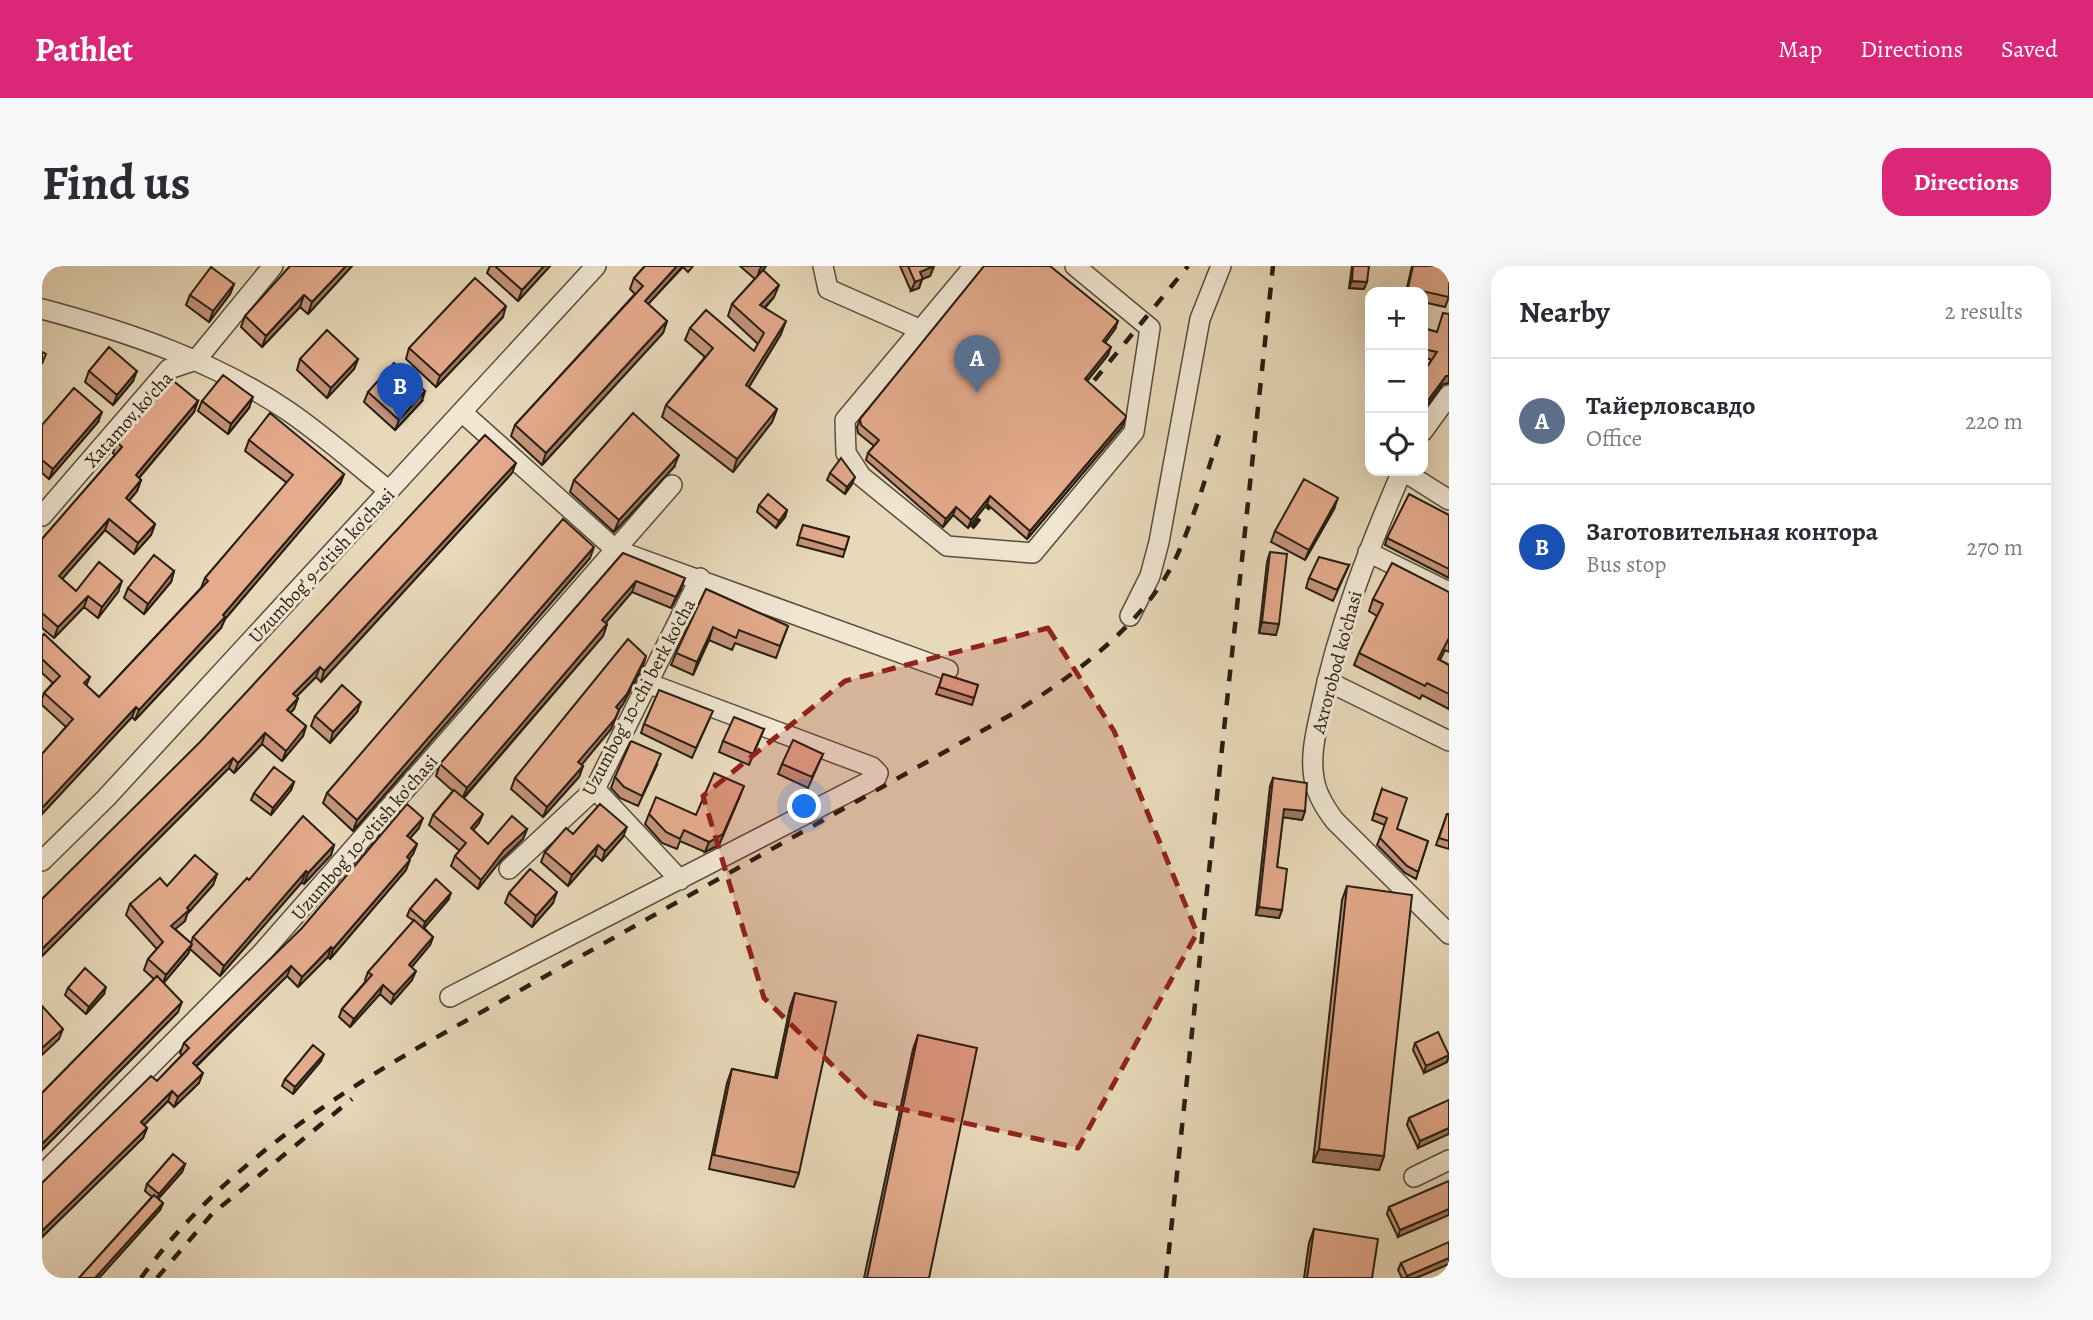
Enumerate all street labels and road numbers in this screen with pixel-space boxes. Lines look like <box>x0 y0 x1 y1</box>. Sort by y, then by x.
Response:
street label: Xatamov ko'cha <box>79 366 179 473</box>
street label: Uzumbog' 9-o'tish ko'chasi <box>243 482 401 649</box>
street label: Axrorobod ko'chasi <box>1305 588 1369 738</box>
street label: Uzumbog' 10-chi berk ko'cha <box>576 594 702 801</box>
street label: Uzumbog' 10-o'tish ko'chasi <box>286 749 444 926</box>

